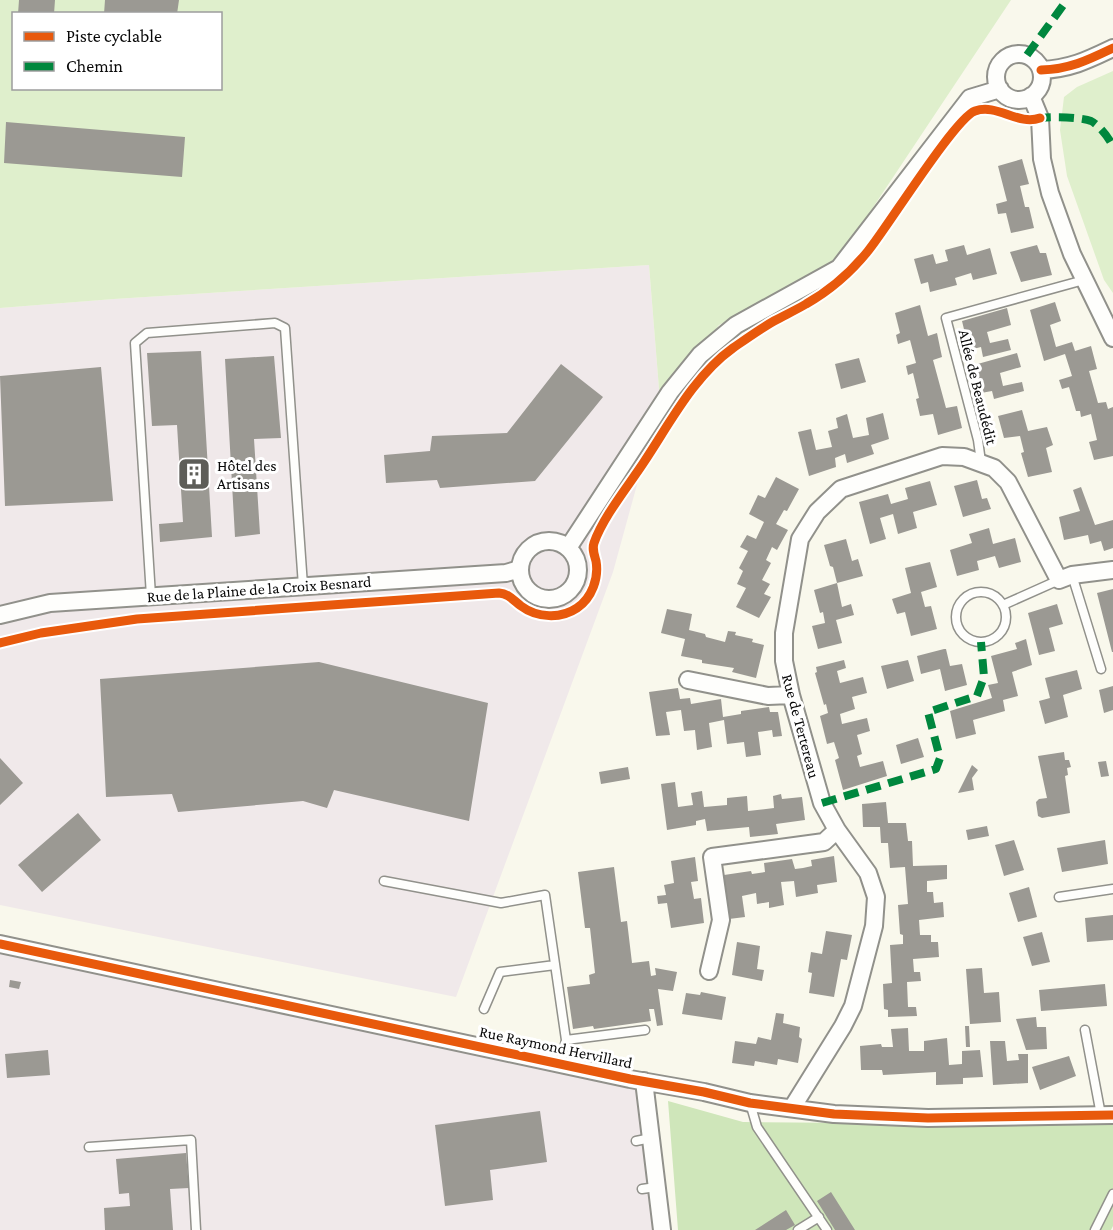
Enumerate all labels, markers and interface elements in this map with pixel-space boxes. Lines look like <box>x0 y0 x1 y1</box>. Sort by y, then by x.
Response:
legend <box>12 12 222 90</box>
text: Piste cyclable <box>66 26 162 46</box>
text: Chemin <box>66 56 123 76</box>
street label: Allée de Beaudédit <box>955 328 1001 447</box>
building icon: Hôtel des Artisans <box>176 456 212 492</box>
place label: Hôtel des Artisans <box>217 457 277 492</box>
street label: Rue de la Plaine de la Croix Besnard <box>146 573 372 605</box>
street label: Rue de Tertereau <box>779 672 823 780</box>
street label: Rue Raymond Hervillard <box>478 1022 635 1073</box>

